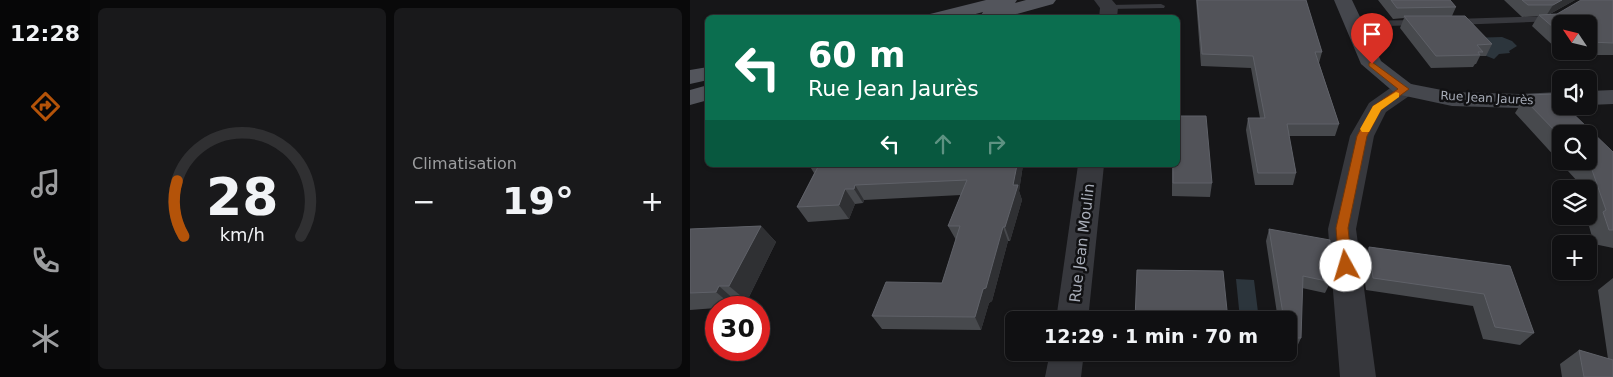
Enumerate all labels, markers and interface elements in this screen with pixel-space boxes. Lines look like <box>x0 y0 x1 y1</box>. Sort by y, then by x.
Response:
pin <box>1351 13 1393 64</box>
north arrow <box>1552 15 1598 60</box>
map controls <box>1552 15 1597 280</box>
icon: arrive <box>1358 20 1386 48</box>
text: 12:28 <box>10 21 80 46</box>
icon: left <box>725 35 790 100</box>
text: 60 m <box>808 35 905 75</box>
button: sound <box>1552 70 1597 115</box>
text: Rue Jean Jaurès <box>808 76 979 101</box>
icon: directions <box>28 89 63 124</box>
street label: Rue Jean Jaurès <box>1440 89 1534 107</box>
button: search <box>1552 125 1597 170</box>
icon: left <box>876 130 904 158</box>
icon: ahead <box>929 130 957 158</box>
icon: right <box>982 130 1010 158</box>
text: Climatisation <box>412 154 517 173</box>
icon: music <box>28 166 63 201</box>
text: 28 <box>206 167 278 227</box>
text: 19° <box>502 179 574 223</box>
button: layers <box>1552 180 1597 225</box>
street label: Rue Jean Moulin <box>1066 182 1098 304</box>
text: − <box>412 185 435 218</box>
text: + <box>641 185 664 218</box>
text: km/h <box>219 224 265 245</box>
button: + <box>1552 235 1597 280</box>
position arrow <box>1319 239 1371 291</box>
icon: phone <box>28 243 63 278</box>
speed limit sign: 30 <box>705 296 770 361</box>
icon: climate <box>28 321 63 356</box>
text: 12:29 · 1 min · 70 m <box>1044 325 1258 347</box>

